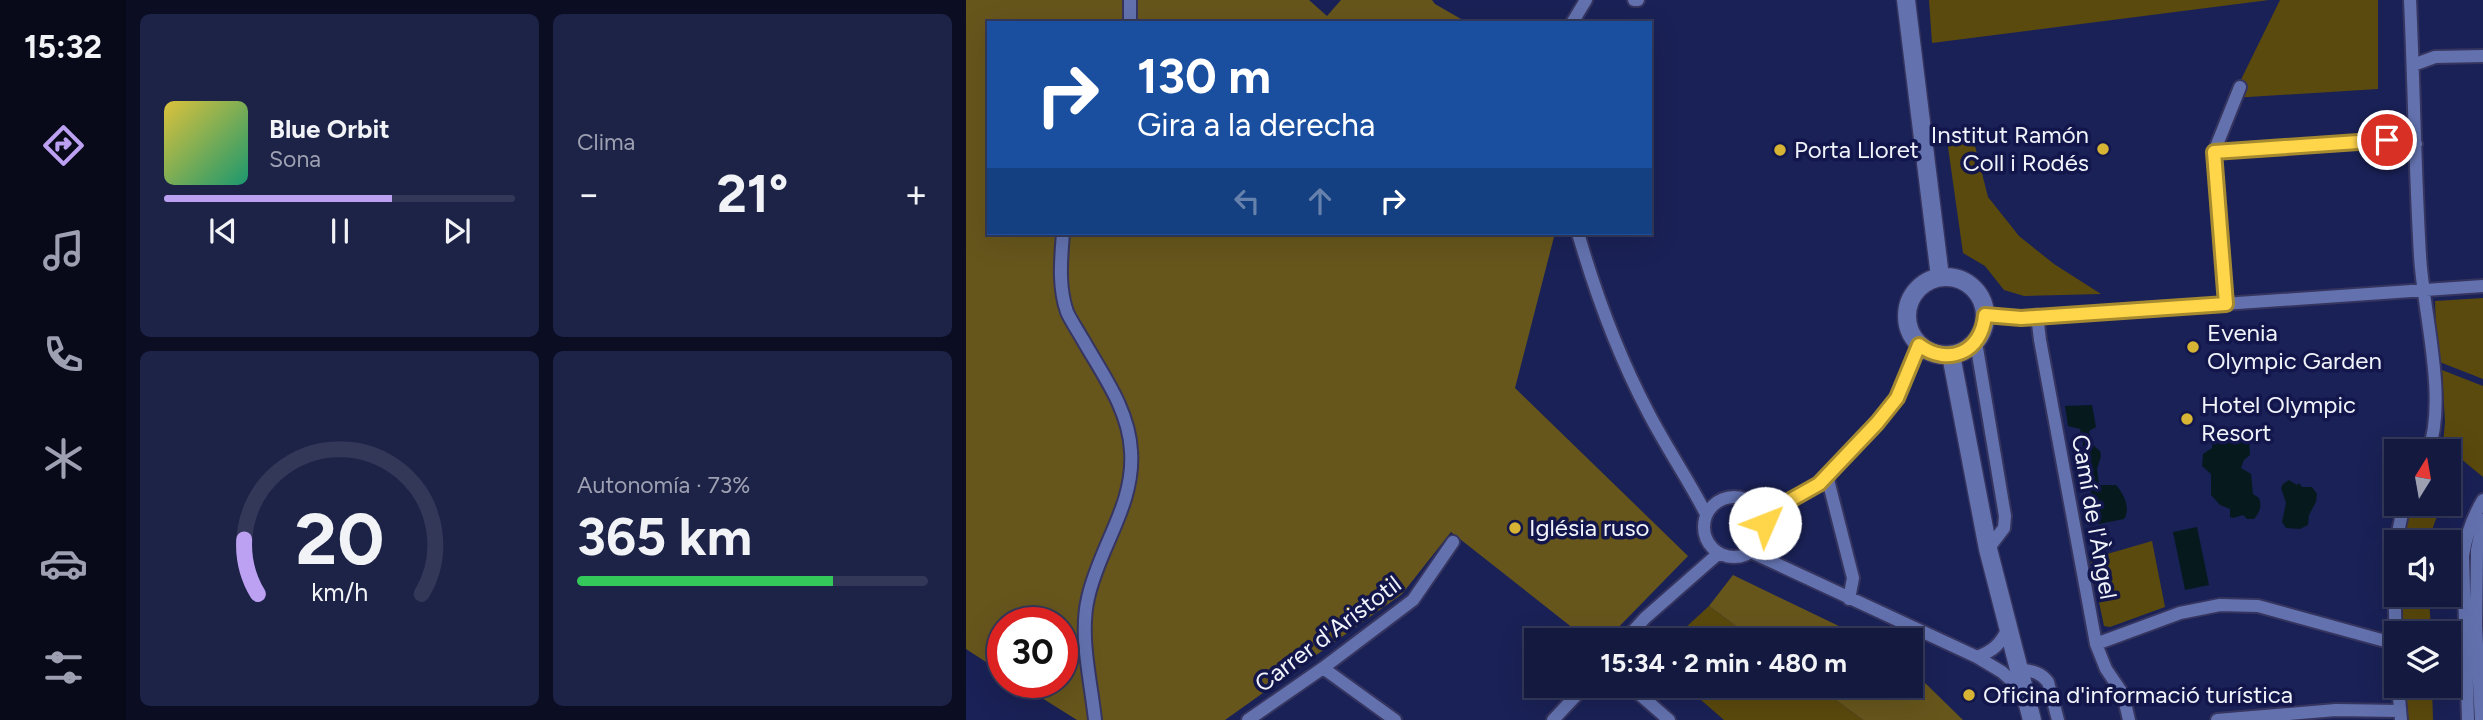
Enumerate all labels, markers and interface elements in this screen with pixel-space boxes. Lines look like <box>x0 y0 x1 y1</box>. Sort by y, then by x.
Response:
text: 15:32 <box>24 28 102 66</box>
text: 130 m <box>1137 46 1271 105</box>
icon: right <box>1022 49 1113 140</box>
text: Gira a la derecha <box>1137 106 1375 144</box>
pin <box>2357 110 2417 170</box>
text: Blue Orbit <box>269 113 390 145</box>
place label: Institut Ramón Coll i Rodés <box>1931 120 2089 177</box>
icon: directions <box>39 121 88 170</box>
icon: arrive <box>2368 121 2406 159</box>
text: Clima <box>577 128 635 156</box>
place label: Porta Lloret <box>1794 135 1919 164</box>
marker: Institut Ramón Coll i Rodés <box>2095 141 2111 157</box>
marker: Porta Lloret <box>1772 142 1788 158</box>
text: Sona <box>269 145 321 173</box>
text: 21° <box>717 163 788 225</box>
text: − <box>577 171 601 217</box>
text: + <box>904 171 928 217</box>
icon: left <box>1228 182 1266 220</box>
icon: ahead <box>1301 182 1339 220</box>
icon: right <box>1374 182 1412 220</box>
icon: previous <box>204 212 242 250</box>
icon: pause <box>321 212 359 250</box>
icon: next <box>438 212 476 250</box>
icon: music <box>39 226 88 275</box>
place label: Evenia Olympic Garden <box>2207 318 2382 375</box>
icon: phone <box>39 330 88 379</box>
marker: Evenia Olympic Garden <box>2185 339 2201 355</box>
place label: Hotel Olympic Resort <box>2201 390 2356 447</box>
marker: Hotel Olympic Resort <box>2179 411 2195 427</box>
street label: Camí de l'Àngel <box>2066 432 2123 602</box>
icon: climate <box>39 434 88 483</box>
north arrow <box>2384 439 2460 516</box>
map controls <box>2384 439 2461 698</box>
text: Autonomía · 73% <box>577 471 750 499</box>
position arrow <box>1728 486 1802 560</box>
text: 20 <box>295 496 384 583</box>
text: 365 km <box>577 506 752 568</box>
place label: Iglésia ruso <box>1529 513 1650 542</box>
marker: Iglésia ruso <box>1507 520 1523 536</box>
button: sound <box>2384 530 2461 607</box>
icon: car <box>39 539 88 588</box>
street label: Carrer d'Aristotil <box>1249 569 1407 698</box>
text: km/h <box>311 577 368 607</box>
speed limit sign: 30 <box>987 607 1078 698</box>
button: layers <box>2384 621 2461 698</box>
icon: filters <box>39 643 88 692</box>
text: 15:34 · 2 min · 480 m <box>1600 647 1847 679</box>
place label: Oficina d'informació turística <box>1983 680 2293 709</box>
marker: Oficina d'informació turística <box>1961 687 1977 703</box>

